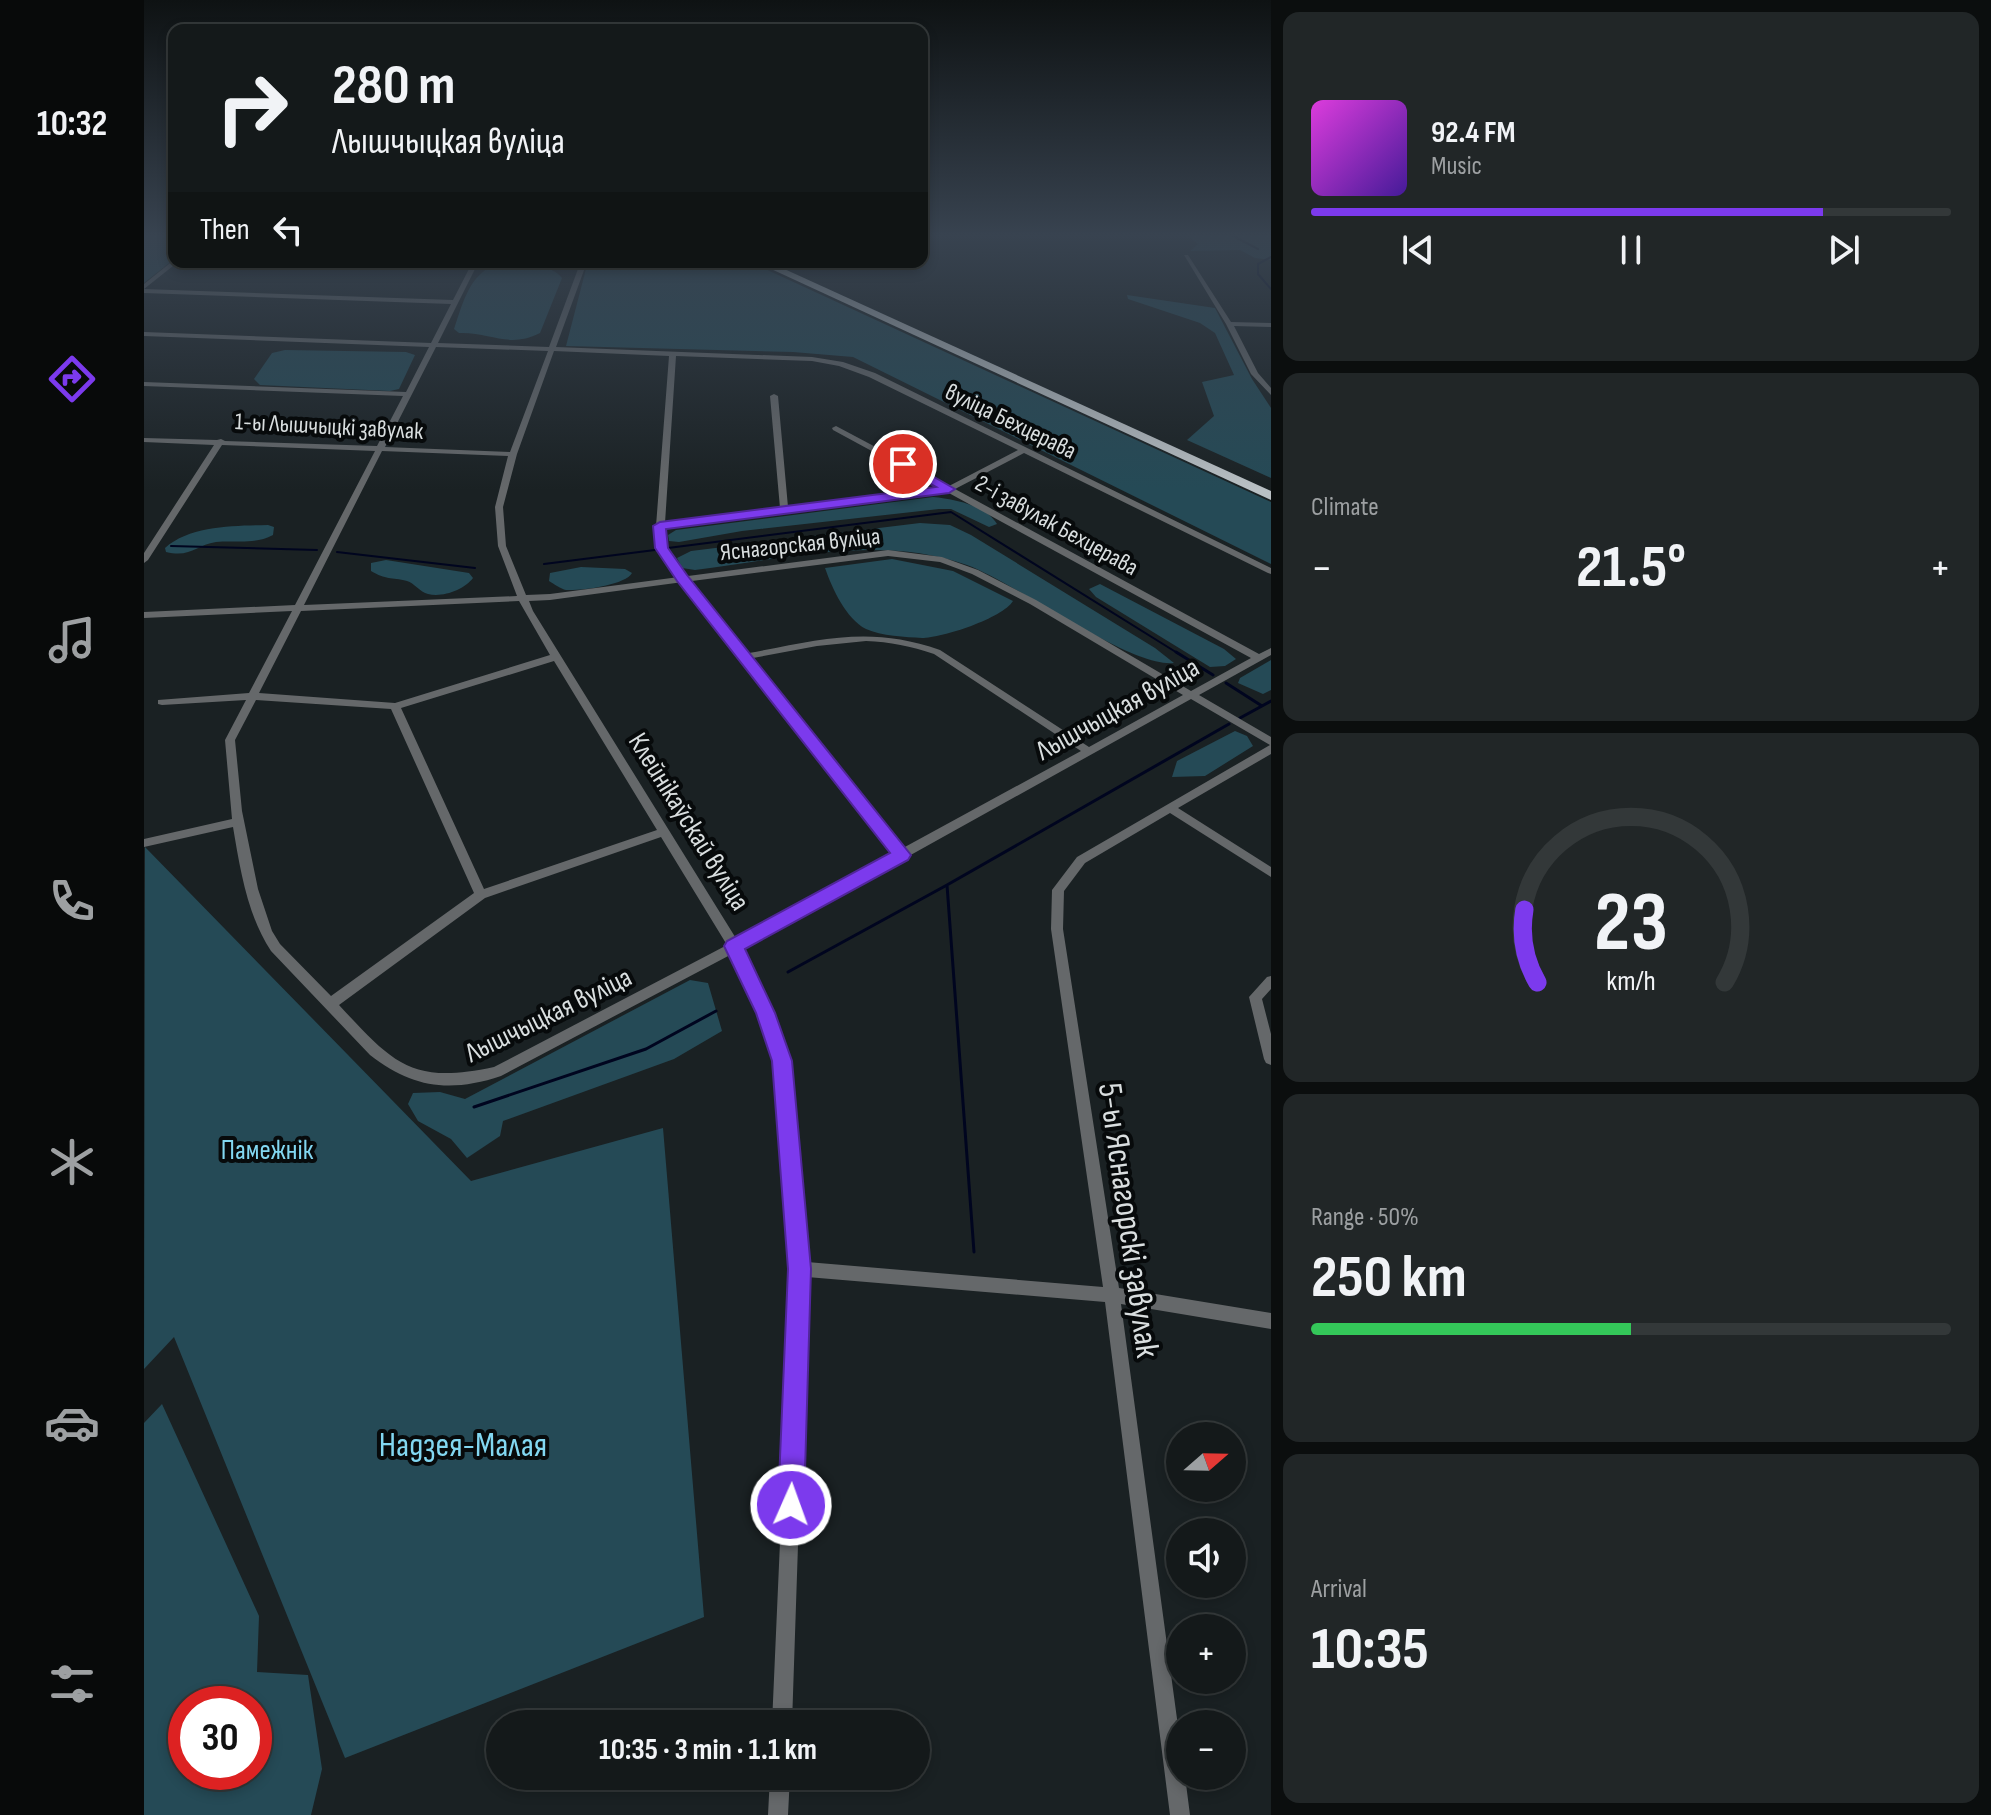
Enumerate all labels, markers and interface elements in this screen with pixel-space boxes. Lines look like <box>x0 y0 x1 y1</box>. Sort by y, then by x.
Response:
text: 280 m <box>332 53 455 120</box>
icon: right <box>200 56 304 160</box>
text: 10:32 <box>37 103 107 146</box>
text: 92.4 FM <box>1431 115 1516 151</box>
text: Лышчыцкая вуліца <box>332 121 565 164</box>
text: Music <box>1431 151 1482 182</box>
icon: left <box>266 208 310 252</box>
text: Then <box>200 212 250 248</box>
icon: previous <box>1396 228 1440 272</box>
icon: pause <box>1609 228 1653 272</box>
icon: next <box>1822 228 1866 272</box>
icon: directions <box>44 351 100 407</box>
street label: вуліца Бехцерава <box>940 377 1081 466</box>
street label: 1-ы Лышчыцкі завулак <box>234 407 425 446</box>
pin <box>869 430 937 498</box>
icon: arrive <box>881 442 925 486</box>
street label: 2-і завулак Бехцерава <box>970 469 1143 582</box>
text: Climate <box>1311 492 1379 523</box>
street label: Яснагорская вуліца <box>719 522 882 567</box>
text: 21.5° <box>1576 532 1686 604</box>
text: − <box>1311 542 1333 595</box>
text: + <box>1929 542 1951 595</box>
icon: music <box>44 612 100 668</box>
street label: Лышчыцкая вуліца <box>1030 651 1205 768</box>
street label: Клейнікаўскай вуліца <box>621 727 757 917</box>
icon: phone <box>44 873 100 929</box>
text: 23 <box>1594 874 1668 974</box>
street label: Лышчыцкая вуліца <box>459 961 637 1070</box>
text: km/h <box>1606 965 1656 1000</box>
street label: 5-ы Яснагорскі завулак <box>1089 1080 1168 1360</box>
icon: climate <box>44 1134 100 1190</box>
park label: Памежнік <box>221 1134 314 1167</box>
text: Range · 50% <box>1311 1202 1419 1233</box>
text: 250 km <box>1311 1242 1467 1314</box>
icon: car <box>44 1395 100 1451</box>
north arrow <box>1166 1422 1246 1502</box>
map controls <box>1166 1422 1246 1790</box>
park label: Надзея-Малая <box>379 1425 547 1466</box>
position arrow <box>749 1463 833 1547</box>
button: sound <box>1166 1518 1246 1598</box>
text: Arrival <box>1311 1574 1367 1605</box>
button: + <box>1166 1614 1246 1694</box>
text: 10:35 <box>1311 1614 1429 1686</box>
icon: filters <box>44 1656 100 1712</box>
speed limit sign: 30 <box>168 1686 272 1790</box>
button: − <box>1166 1710 1246 1790</box>
text: 10:35 · 3 min · 1.1 km <box>599 1732 817 1768</box>

